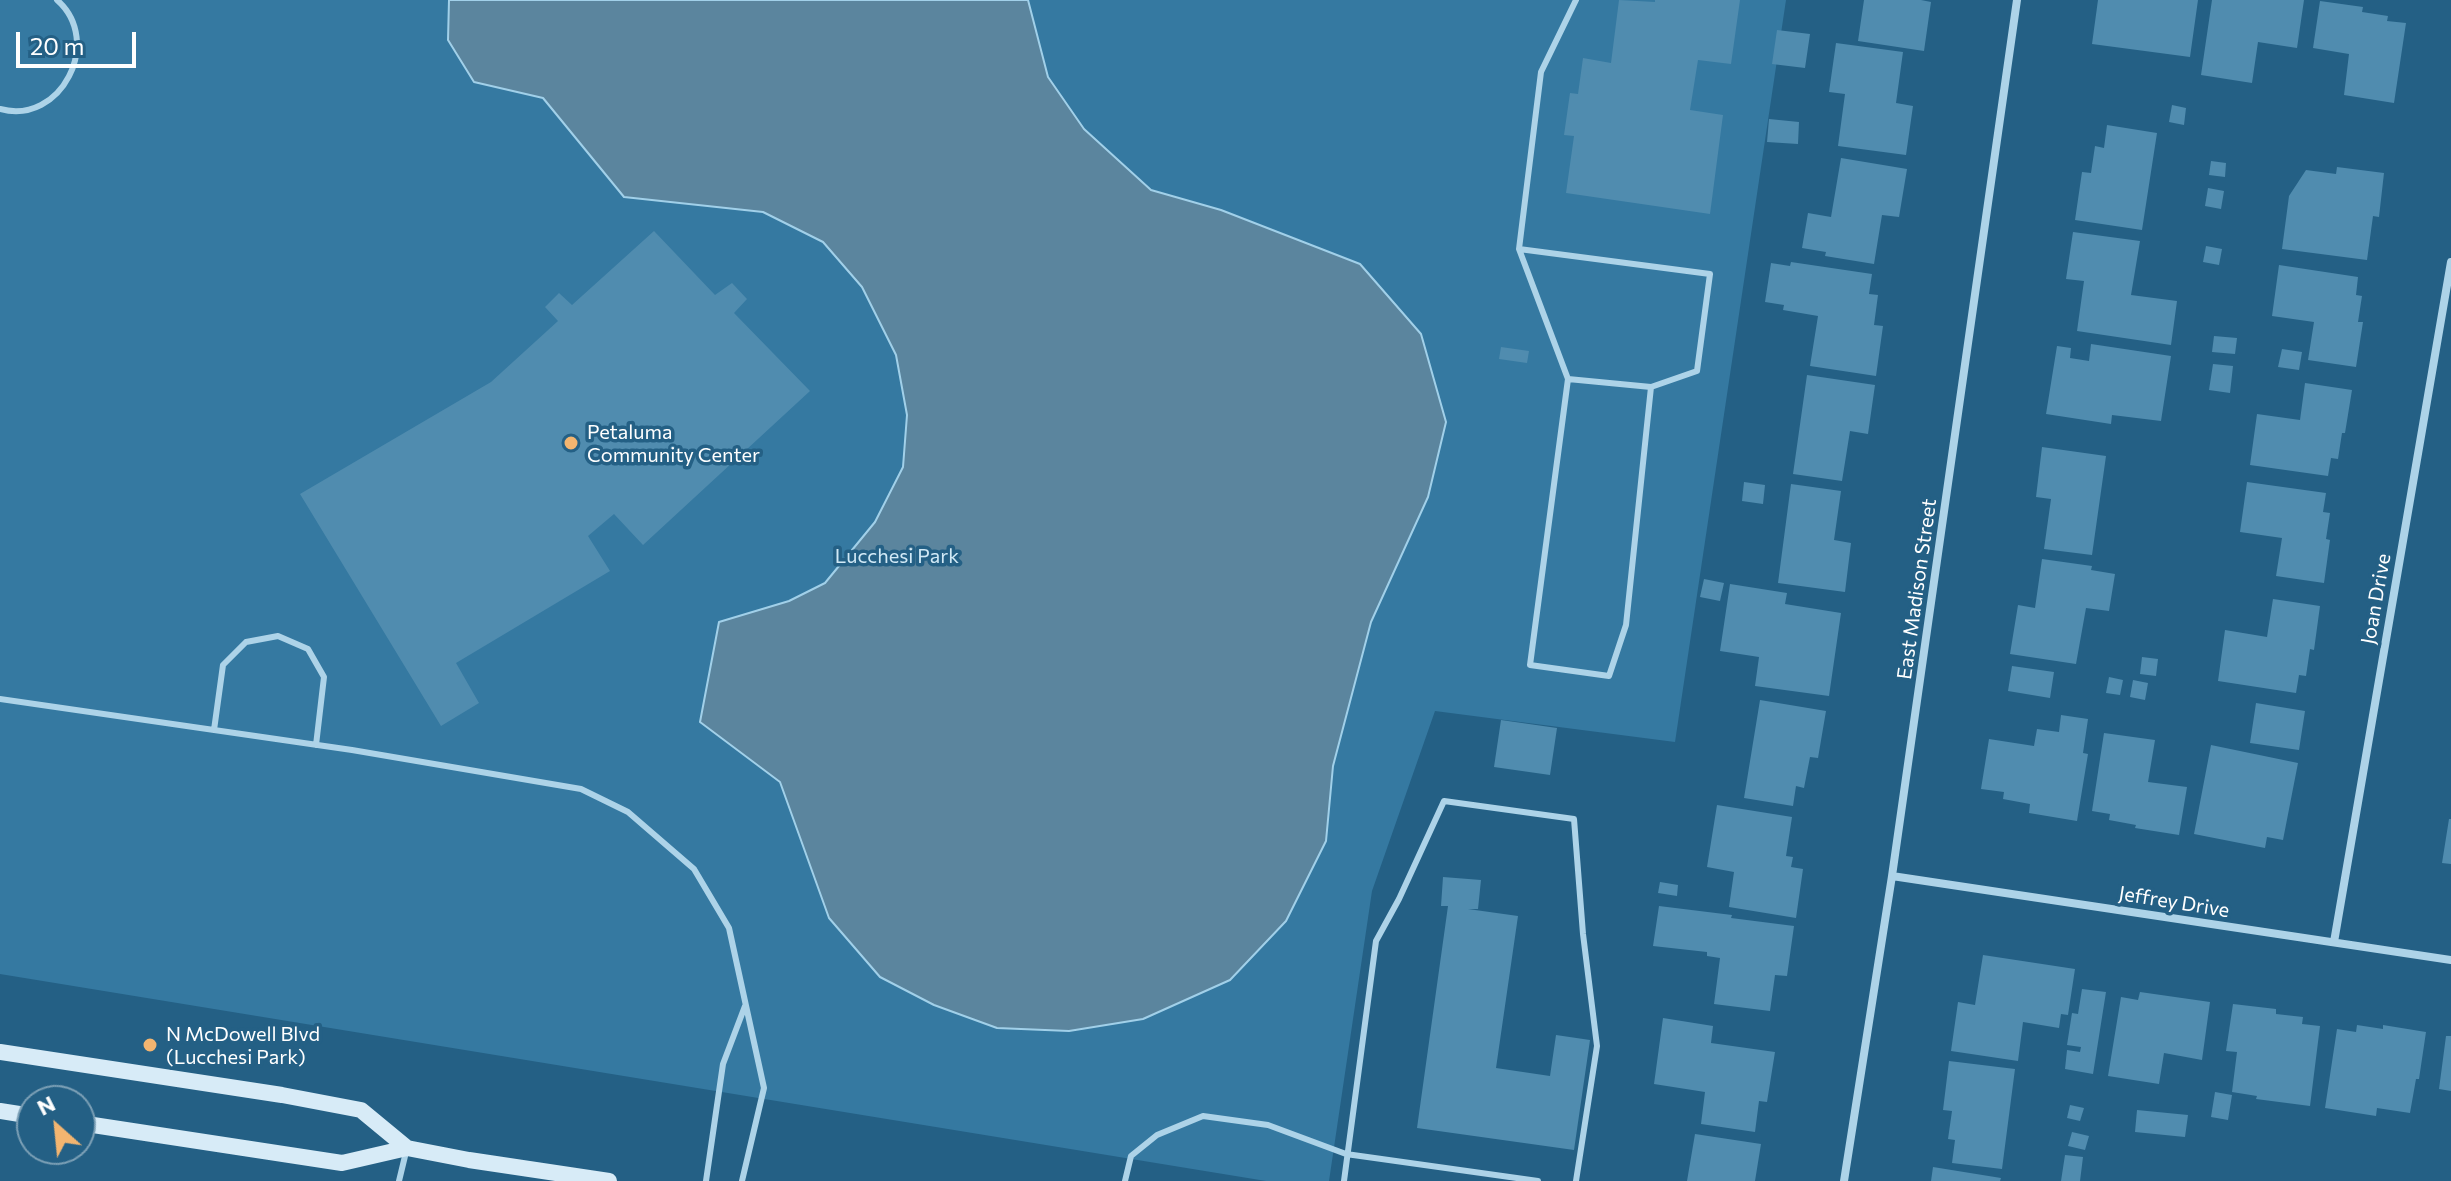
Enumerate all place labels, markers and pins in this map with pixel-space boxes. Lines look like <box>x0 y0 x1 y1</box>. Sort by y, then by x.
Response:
place label: Petaluma Community Center <box>587 420 760 467</box>
marker: Petaluma Community Center <box>562 434 580 452</box>
place label: N McDowell Blvd (Lucchesi Park) <box>166 1022 320 1069</box>
marker: N McDowell Blvd (Lucchesi Park) <box>141 1036 159 1054</box>

